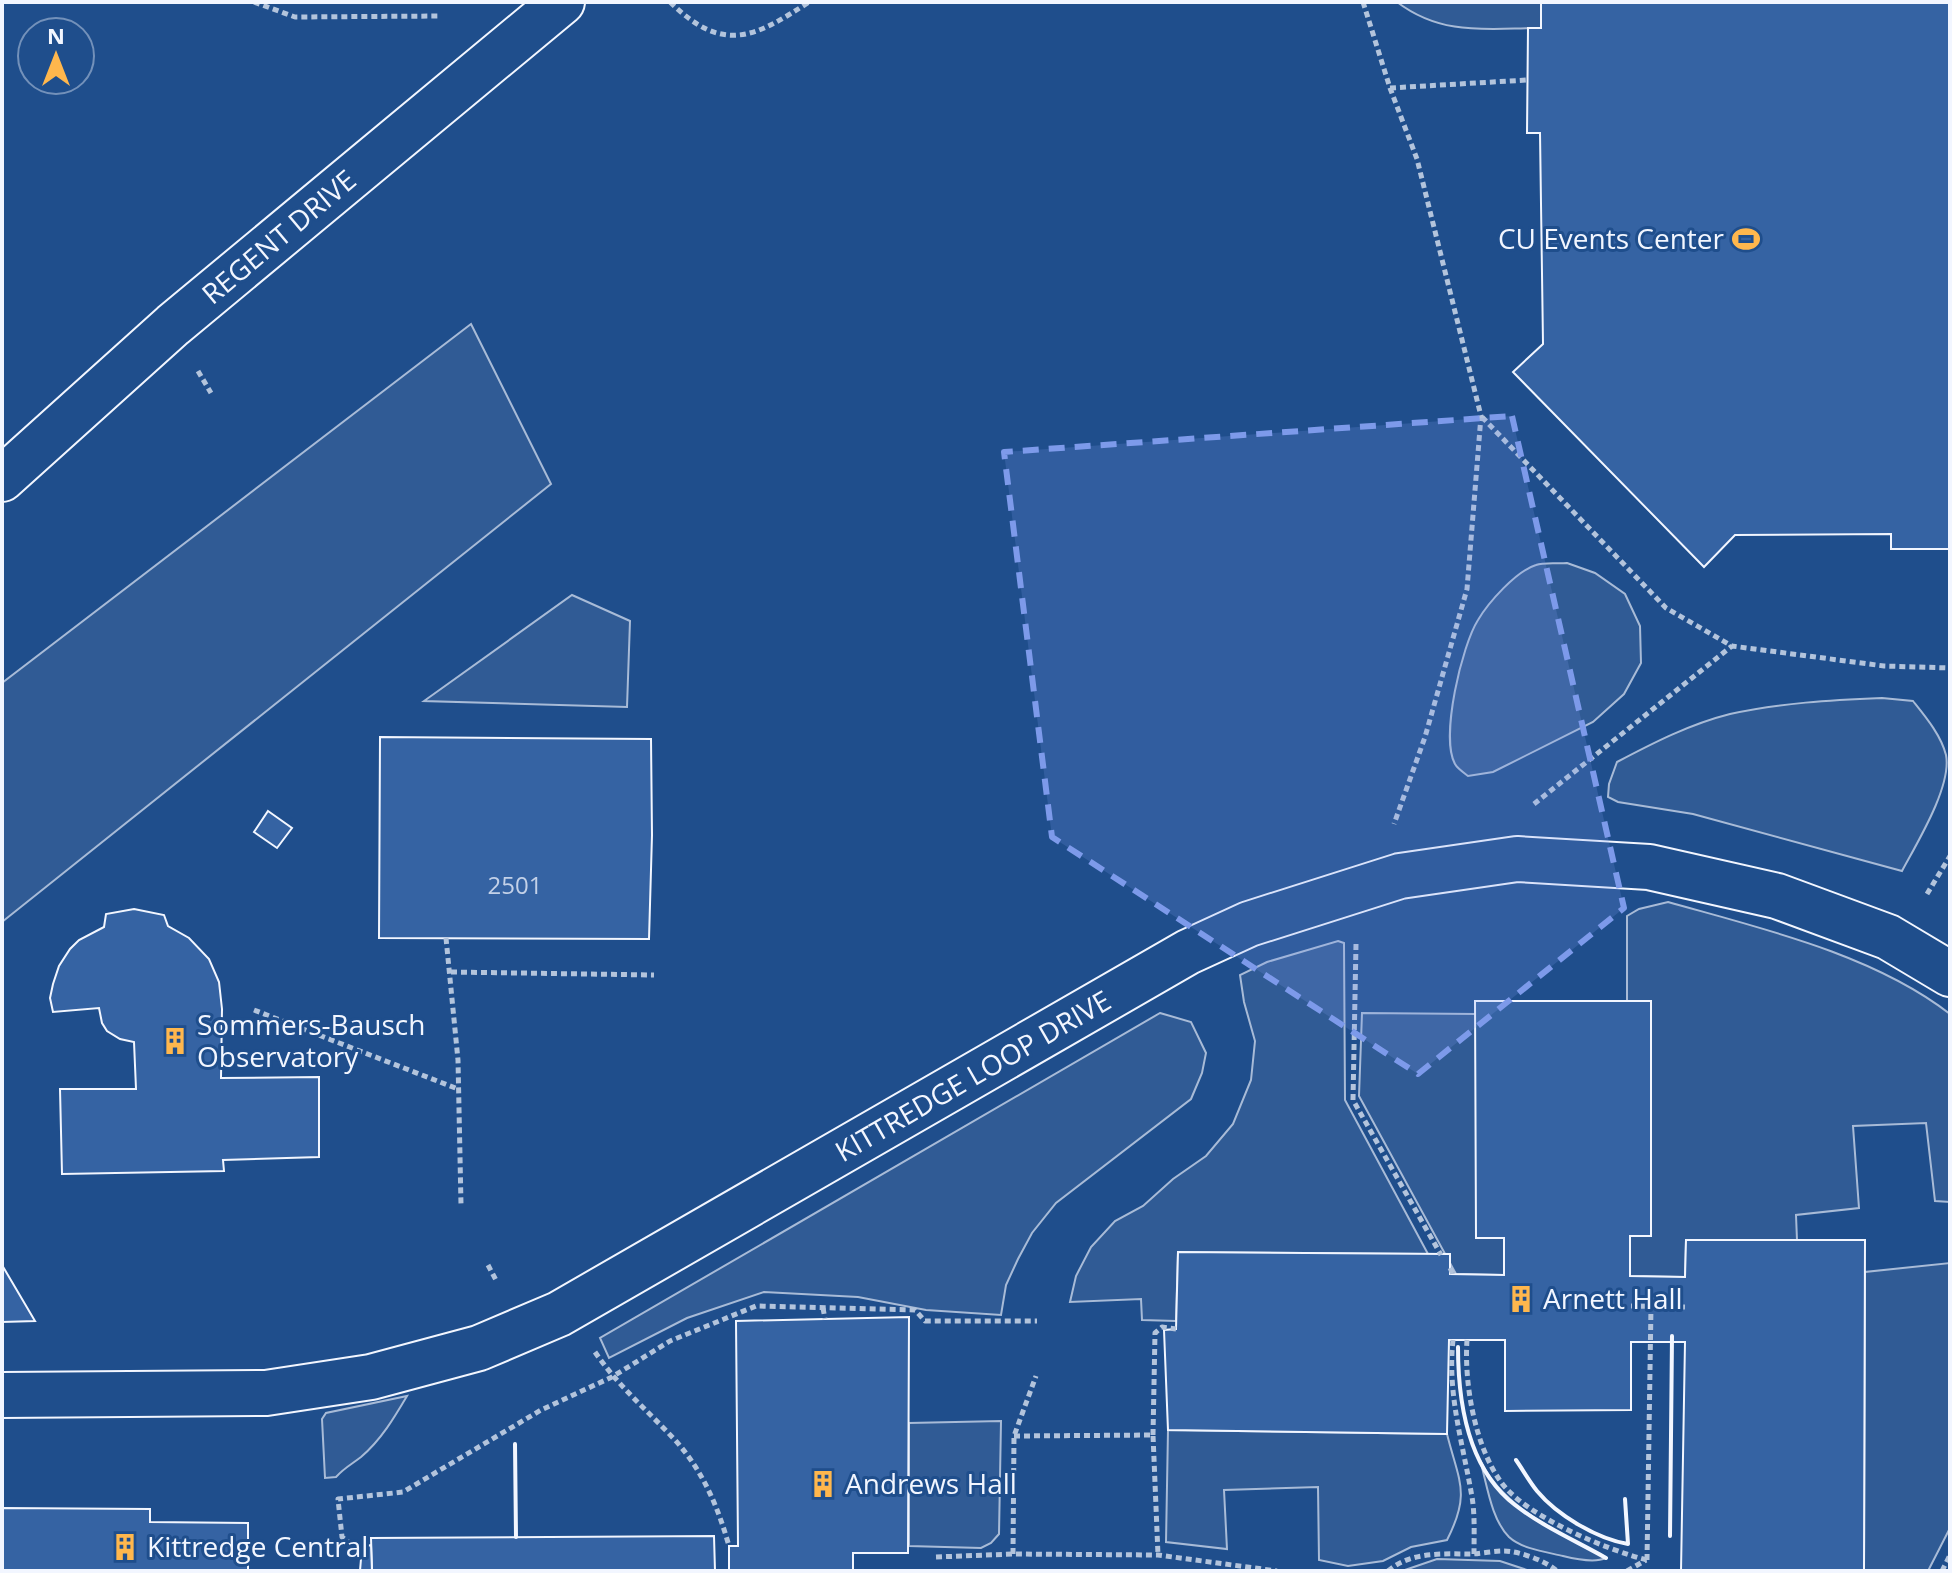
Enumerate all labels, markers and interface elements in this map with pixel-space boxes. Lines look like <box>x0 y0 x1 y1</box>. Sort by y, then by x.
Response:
north arrow <box>16 16 96 96</box>
text: N <box>47 20 65 50</box>
street label: REGENT DRIVE <box>193 161 363 312</box>
place label: CU Events Center <box>1498 219 1725 257</box>
sports icon: CU Events Center <box>1731 224 1761 254</box>
house number: 2501 <box>488 868 542 901</box>
street label: KITTREDGE LOOP DRIVE <box>828 981 1117 1170</box>
place label: Sommers-Bausch Observatory <box>197 1005 425 1075</box>
building icon: Sommers-Bausch Observatory <box>160 1026 190 1056</box>
place label: Arnett Hall <box>1543 1279 1683 1317</box>
building icon: Arnett Hall <box>1506 1284 1536 1314</box>
place label: Andrews Hall <box>845 1464 1017 1502</box>
building icon: Andrews Hall <box>808 1469 838 1499</box>
place label: Kittredge Central <box>147 1527 368 1565</box>
building icon: Kittredge Central <box>110 1532 140 1562</box>

